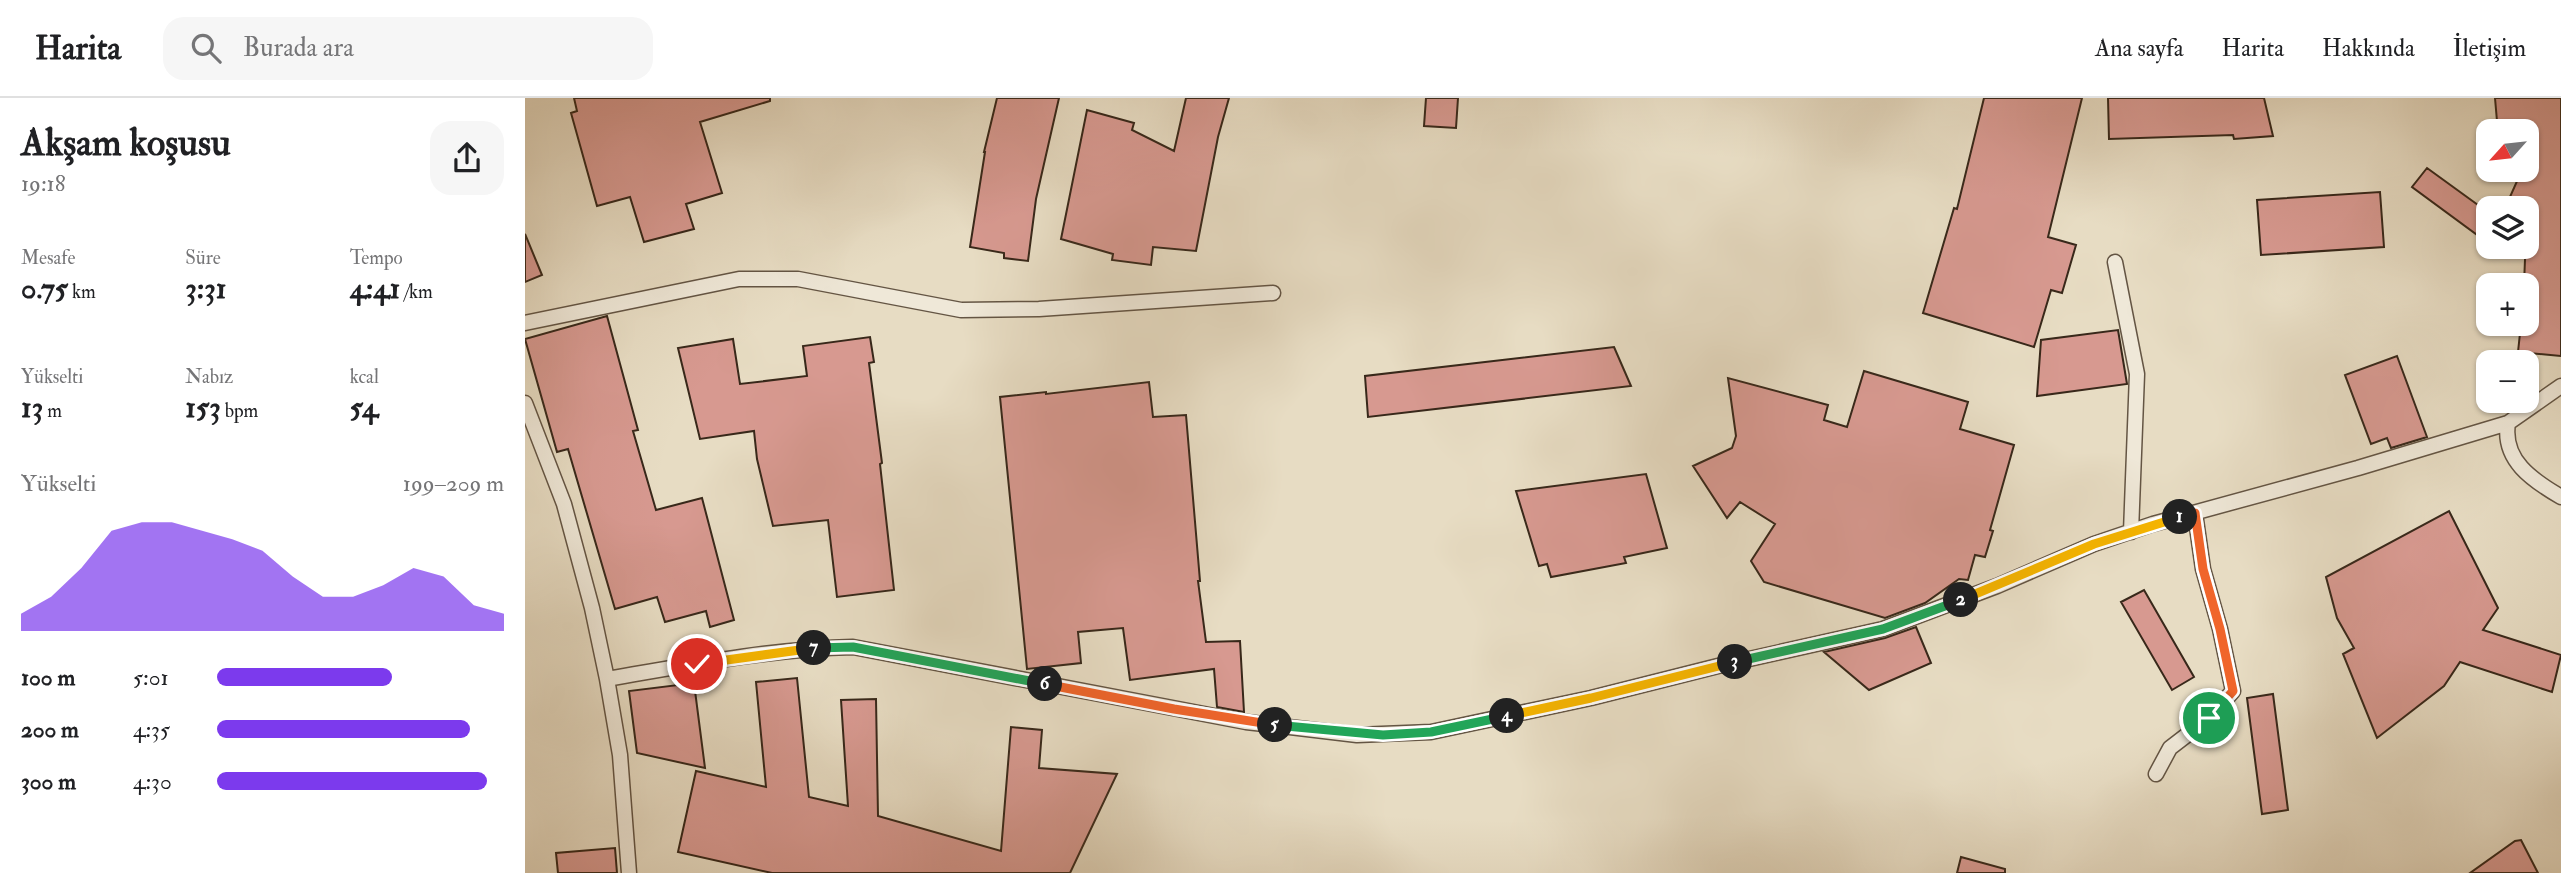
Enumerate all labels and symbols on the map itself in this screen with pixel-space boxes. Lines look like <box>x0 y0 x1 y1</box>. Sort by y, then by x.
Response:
north arrow <box>2476 119 2539 182</box>
pin: 1 <box>2163 500 2197 534</box>
pin: 2 <box>1943 582 1979 618</box>
pin: 7 <box>797 630 831 666</box>
pin <box>667 634 727 694</box>
pin: 3 <box>1717 644 1753 680</box>
pin: 6 <box>1028 666 1063 702</box>
pin <box>2179 688 2239 748</box>
pin: 4 <box>1489 698 1525 734</box>
pin: 5 <box>1257 708 1293 742</box>

